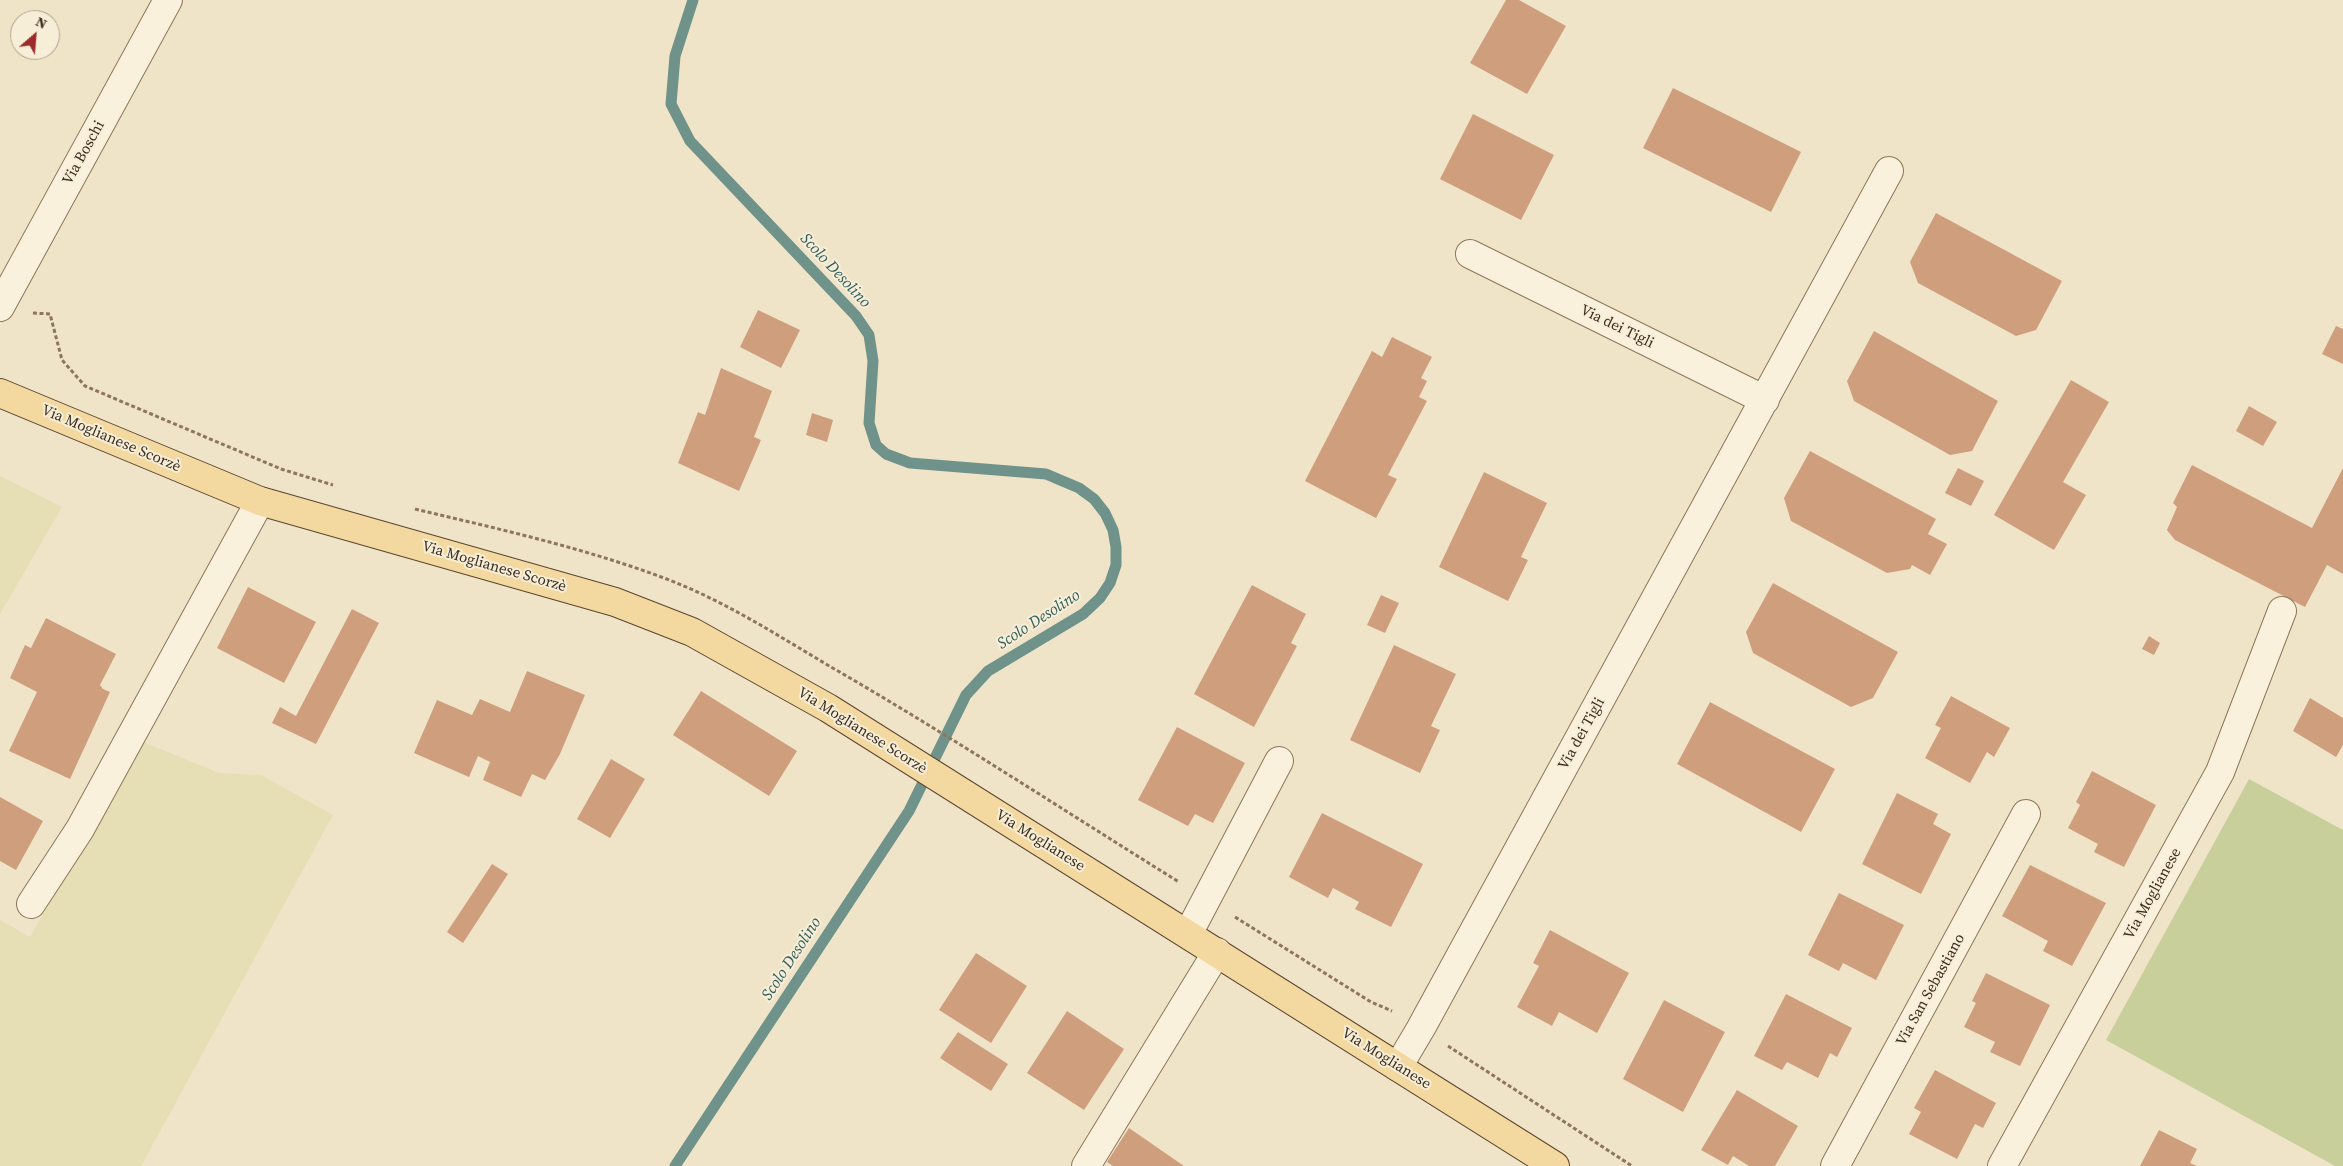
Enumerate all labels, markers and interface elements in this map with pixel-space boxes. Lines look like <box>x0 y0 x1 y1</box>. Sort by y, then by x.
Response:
north arrow <box>10 10 60 60</box>
text: N <box>32 11 50 34</box>
street label: Via Boschi <box>59 118 109 188</box>
water label: Scolo Desolino <box>796 230 874 312</box>
street label: Via dei Tigli <box>1577 301 1657 353</box>
street label: Via Moglianese Scorzè <box>39 402 183 476</box>
street label: Via Moglianese Scorzè <box>420 538 568 596</box>
water label: Scolo Desolino <box>994 586 1084 654</box>
street label: Via Moglianese Scorzè <box>794 684 930 778</box>
street label: Via dei Tigli <box>1555 695 1609 773</box>
street label: Via Moglianese <box>992 806 1088 876</box>
street label: Via Moglianese <box>2120 845 2186 943</box>
water label: Scolo Desolino <box>758 914 826 1004</box>
street label: Via San Sebastiano <box>1893 931 1969 1049</box>
street label: Via Moglianese <box>1338 1024 1434 1094</box>

